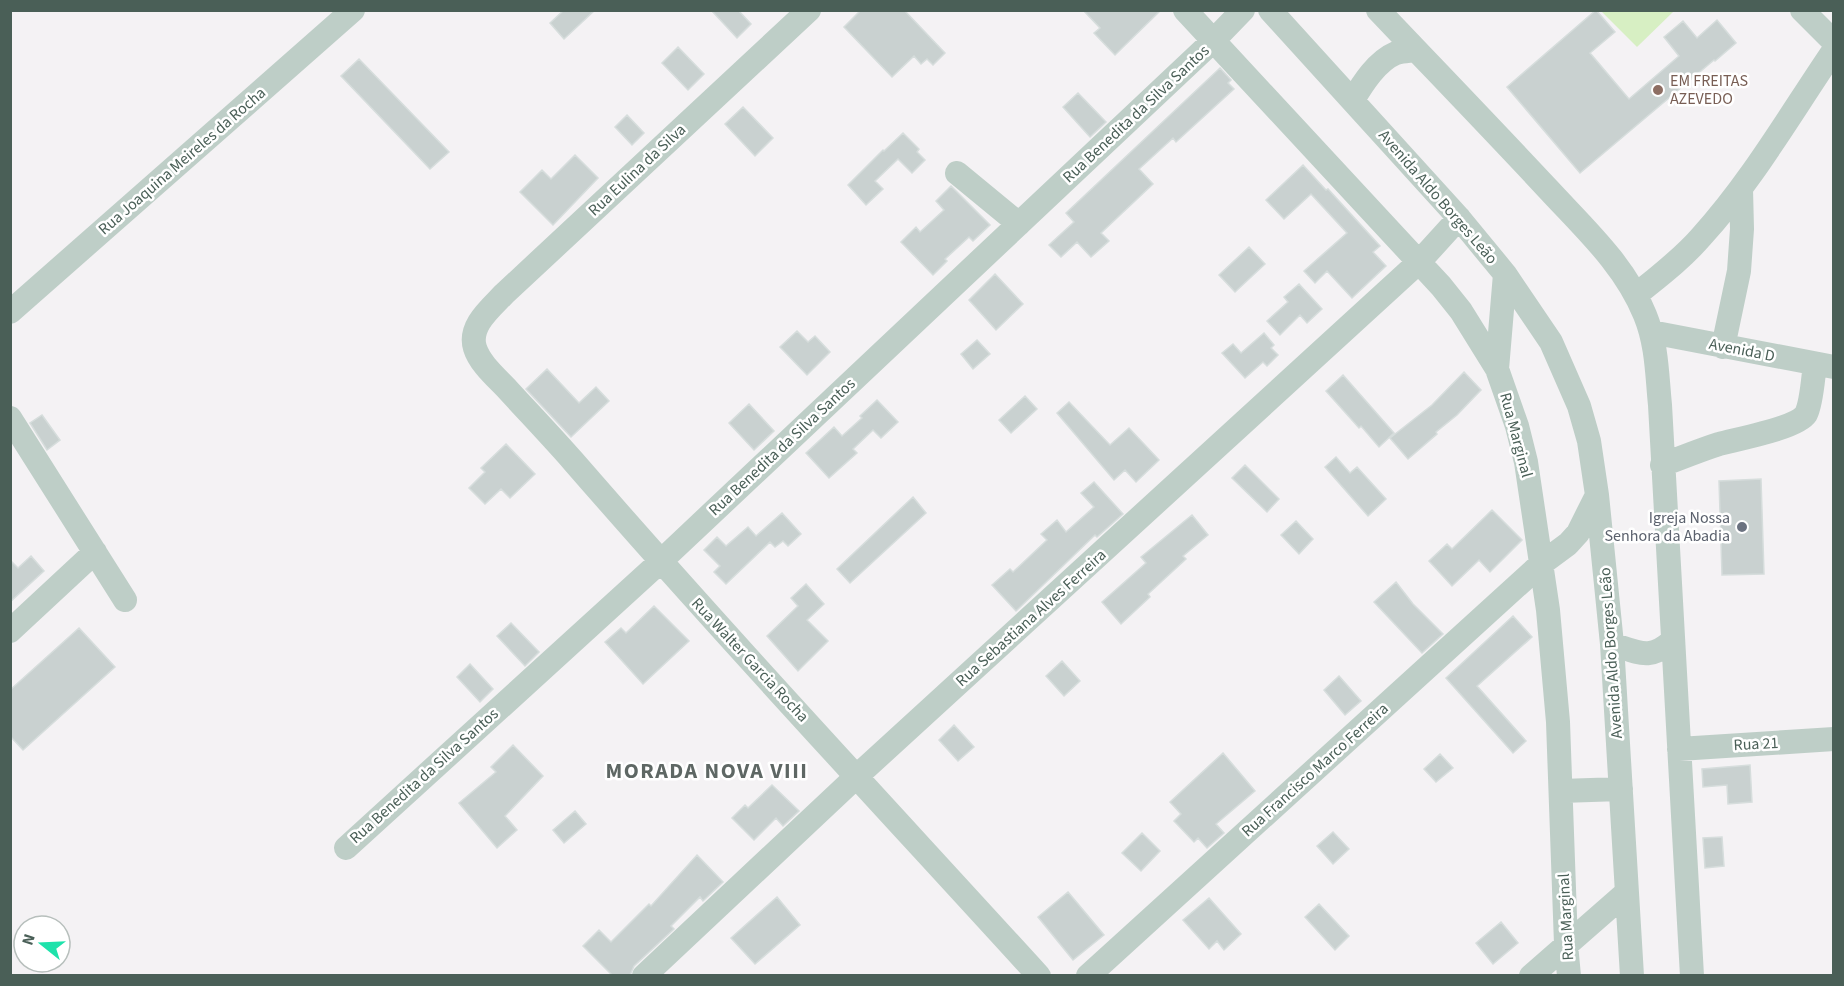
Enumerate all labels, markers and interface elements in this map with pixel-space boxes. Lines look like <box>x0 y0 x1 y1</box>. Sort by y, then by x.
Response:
street label: Rua Benedita da Silva Santos <box>1058 40 1214 188</box>
place label: EM FREITAS AZEVEDO <box>1670 70 1748 110</box>
street label: Rua Joaquina Meireles da Rocha <box>94 82 270 240</box>
marker: EM FREITAS AZEVEDO <box>1651 83 1665 97</box>
street label: Rua Eulina da Silva <box>583 119 691 221</box>
street label: Avenida Aldo Borges Leão <box>1373 125 1503 269</box>
street label: Avenida D <box>1707 333 1777 367</box>
street label: Rua Benedita da Silva Santos <box>704 373 860 521</box>
street label: Rua Marginal <box>1494 390 1538 480</box>
place label: Igreja Nossa Senhora da Abadia <box>1605 507 1730 547</box>
marker: Igreja Nossa Senhora da Abadia <box>1735 520 1749 534</box>
street label: Rua Sebastiana Alves Ferreira <box>951 544 1111 692</box>
street label: Avenida Aldo Borges Leão <box>1594 567 1628 739</box>
street label: Rua Walter Garcia Rocha <box>686 593 814 727</box>
street label: Rua Francisco Marco Ferreira <box>1237 698 1393 842</box>
street label: Rua Benedita da Silva Santos <box>345 703 503 849</box>
street label: Rua 21 <box>1733 732 1779 756</box>
district label: MORADA NOVA VIII <box>606 755 808 787</box>
street label: Rua Marginal <box>1553 873 1579 961</box>
north arrow <box>12 914 72 974</box>
text: N <box>17 931 41 948</box>

